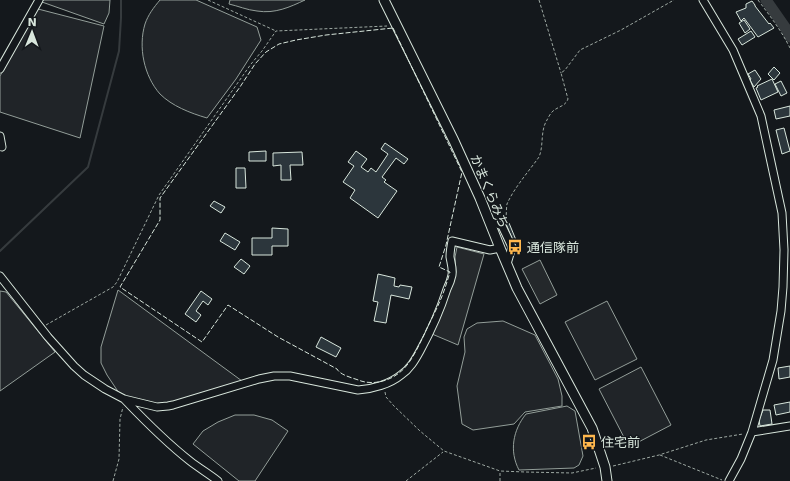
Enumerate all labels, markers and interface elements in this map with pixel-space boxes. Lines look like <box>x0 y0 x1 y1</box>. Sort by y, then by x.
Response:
north arrow <box>12 12 52 52</box>
text: N <box>27 16 37 29</box>
street label: かまくらみち <box>467 152 512 230</box>
bus stop icon: 通信隊前 <box>506 238 524 256</box>
place label: 通信隊前 <box>527 240 579 255</box>
bus stop icon: 住宅前 <box>580 433 598 451</box>
place label: 住宅前 <box>601 435 640 450</box>

